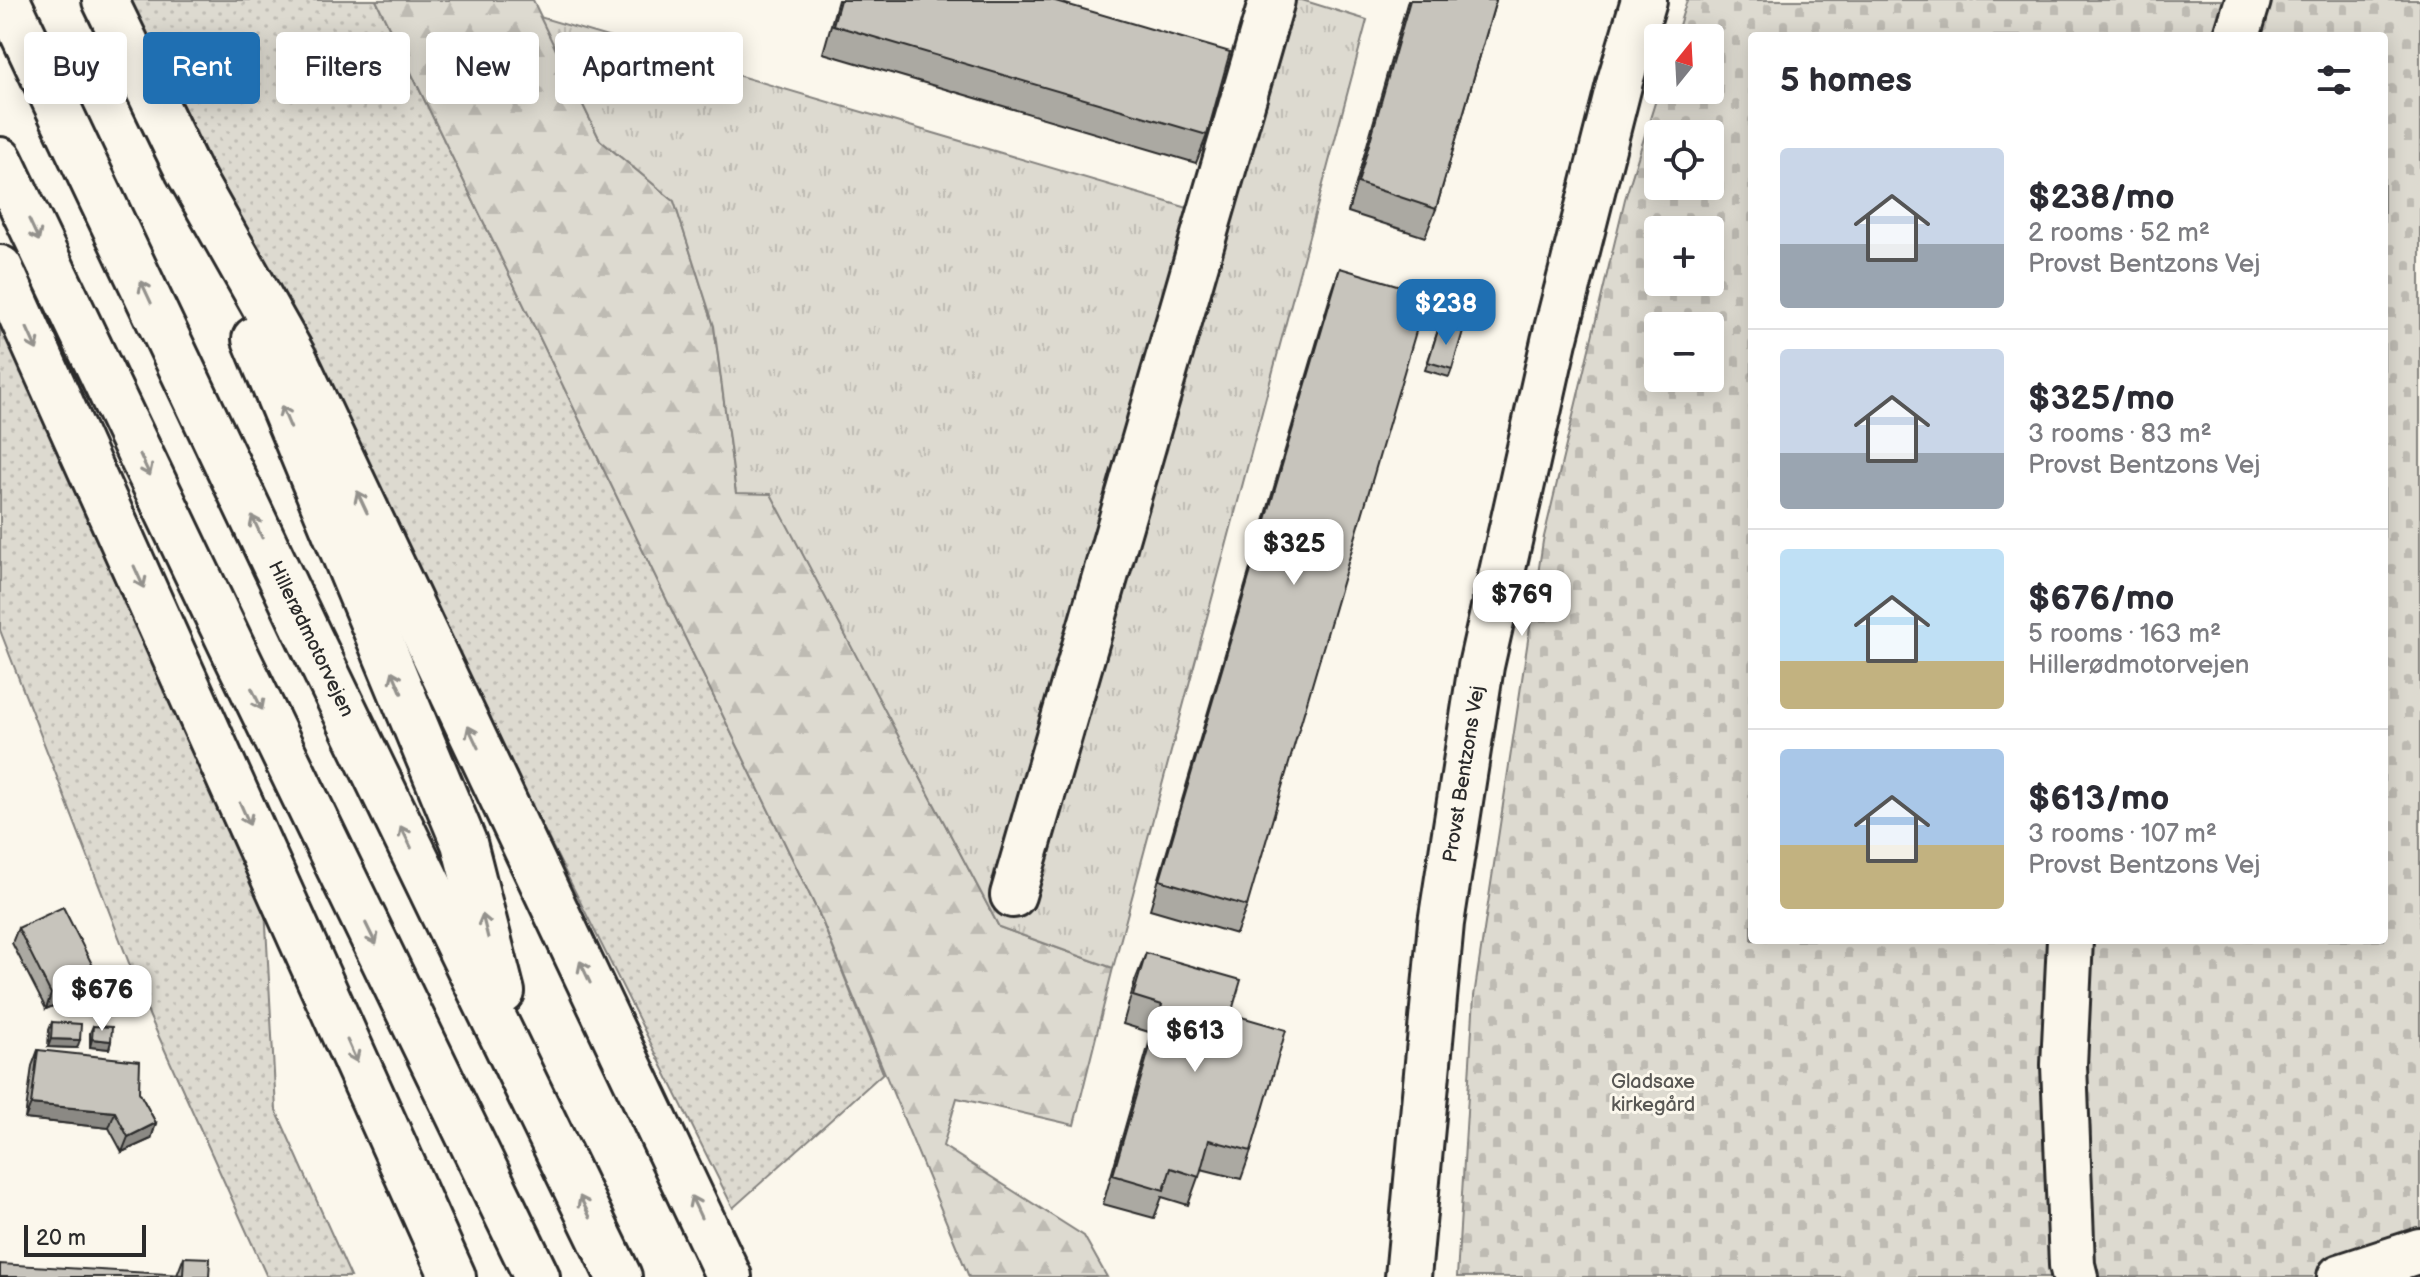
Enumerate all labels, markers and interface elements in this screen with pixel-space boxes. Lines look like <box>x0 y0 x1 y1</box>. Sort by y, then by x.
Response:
north arrow <box>1644 24 1724 104</box>
map controls <box>1644 24 1724 392</box>
chip: Buy <box>24 32 127 104</box>
chip: Rent <box>143 32 260 104</box>
chip: Filters <box>276 32 410 104</box>
chip: New <box>426 32 539 104</box>
chip: Apartment <box>555 32 743 104</box>
icon: filters <box>2312 58 2356 102</box>
text: 5 homes <box>1780 60 1912 101</box>
button: locate <box>1644 120 1724 200</box>
text: $238/mo <box>2028 177 2175 218</box>
icon: home <box>1844 180 1940 276</box>
button: + <box>1644 216 1724 296</box>
one-way arrow <box>27 218 42 242</box>
text: 2 rooms · 52 m² <box>2028 218 2210 249</box>
text: Provst Bentzons Vej <box>2028 249 2260 280</box>
pin: $238 <box>1399 279 1493 347</box>
one-way arrow <box>137 280 153 304</box>
text: $238 <box>1415 289 1477 320</box>
button: − <box>1644 312 1724 392</box>
one-way arrow <box>25 327 40 351</box>
text: $325/mo <box>2028 378 2175 419</box>
icon: home <box>1844 381 1940 477</box>
one-way arrow <box>278 405 293 429</box>
text: 3 rooms · 83 m² <box>2028 419 2212 450</box>
text: Provst Bentzons Vej <box>2028 450 2260 481</box>
one-way arrow <box>138 452 153 476</box>
one-way arrow <box>354 490 369 514</box>
one-way arrow <box>249 515 264 539</box>
pin: $325 <box>1247 519 1341 587</box>
text: $325 <box>1263 529 1325 560</box>
street label: Hillerødmotorvejen <box>263 557 359 721</box>
one-way arrow <box>132 564 147 588</box>
pin: $769 <box>1475 570 1569 638</box>
text: $676/mo <box>2028 578 2174 619</box>
text: $769 <box>1491 580 1553 611</box>
icon: home <box>1844 581 1940 677</box>
text: 5 rooms · 163 m² <box>2028 619 2221 650</box>
text: Hillerødmotorvejen <box>2028 650 2250 681</box>
one-way arrow <box>389 670 403 695</box>
street label: Provst Bentzons Vej <box>1438 684 1490 864</box>
one-way arrow <box>250 687 265 711</box>
one-way arrow <box>465 725 480 749</box>
text: $613/mo <box>2028 778 2169 819</box>
icon: home <box>1844 781 1940 877</box>
one-way arrow <box>238 801 253 825</box>
text: 3 rooms · 107 m² <box>2028 819 2217 850</box>
one-way arrow <box>398 825 413 849</box>
text: Provst Bentzons Vej <box>2028 850 2260 881</box>
one-way arrow <box>477 914 492 940</box>
one-way arrow <box>363 921 379 945</box>
one-way arrow <box>577 960 592 984</box>
pin: $676 <box>55 965 149 1033</box>
text: $676 <box>71 975 133 1006</box>
pin: $613 <box>1148 1006 1242 1074</box>
text: $613 <box>1165 1016 1225 1047</box>
one-way arrow <box>345 1039 360 1063</box>
park label: Gladsaxe kirkegård <box>1611 1070 1695 1117</box>
one-way arrow <box>577 1195 592 1219</box>
one-way arrow <box>688 1195 703 1219</box>
scale bar <box>24 1221 146 1257</box>
text: 20 m <box>36 1225 86 1252</box>

